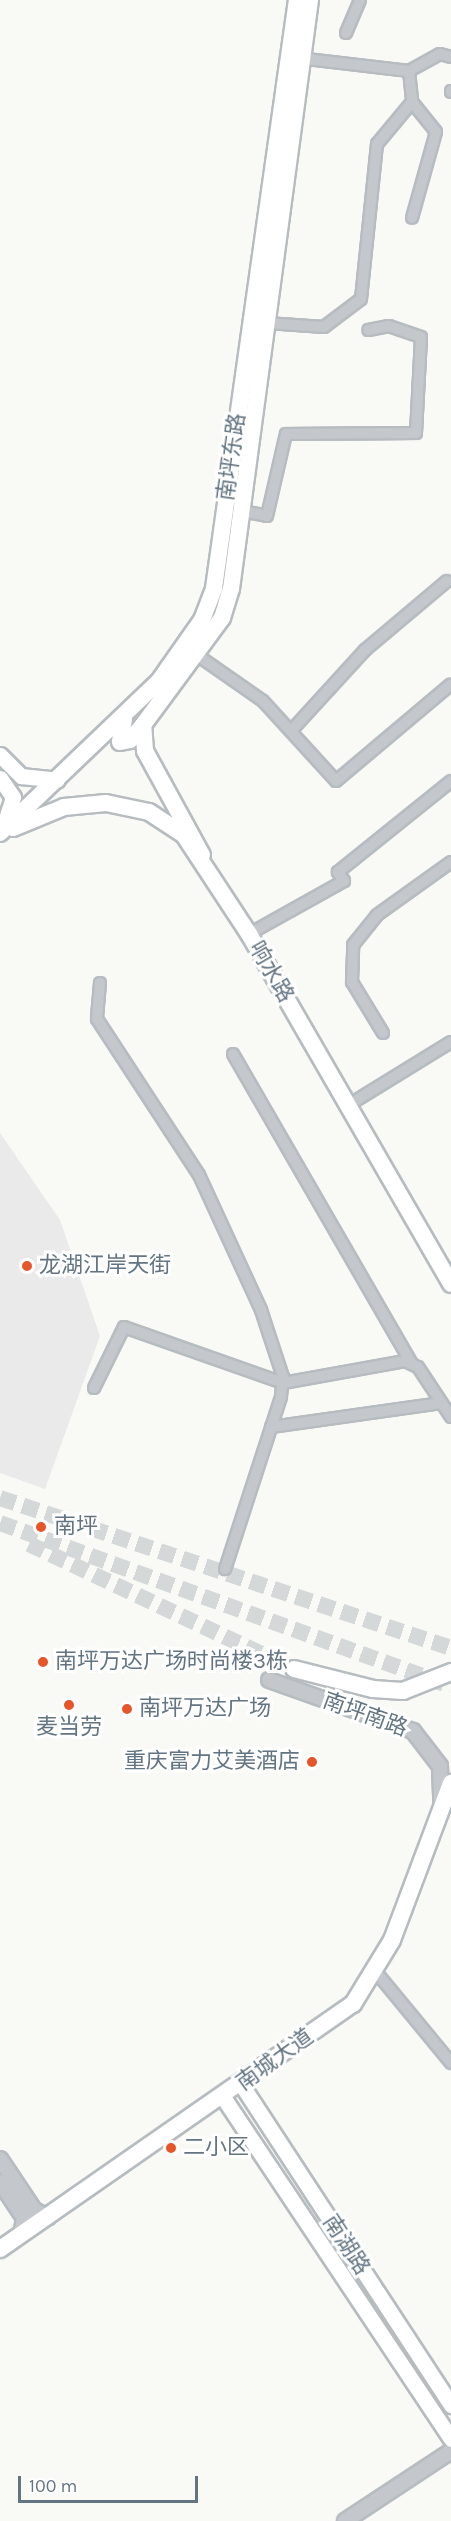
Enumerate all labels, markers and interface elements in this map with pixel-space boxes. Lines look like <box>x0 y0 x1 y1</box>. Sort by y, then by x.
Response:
street label: 南坪东路 <box>213 412 251 502</box>
street label: 响水路 <box>243 937 299 1007</box>
place label: 龙湖江岸天街 <box>39 1253 171 1279</box>
marker: 龙湖江岸天街 <box>20 1259 34 1273</box>
place label: 南坪 <box>54 1514 98 1540</box>
marker: 南坪 <box>32 1518 50 1536</box>
place label: 南坪万达广场时尚楼3栋 <box>55 1649 288 1675</box>
marker: 南坪万达广场时尚楼3栋 <box>36 1655 50 1669</box>
street label: 南坪南路 <box>319 1688 411 1742</box>
place label: 南坪万达广场 <box>139 1696 271 1722</box>
marker: 麦当劳 <box>62 1698 76 1712</box>
marker: 南坪万达广场 <box>120 1702 134 1716</box>
place label: 麦当劳 <box>36 1715 102 1741</box>
place label: 重庆富力艾美酒店 <box>124 1749 300 1775</box>
marker: 重庆富力艾美酒店 <box>305 1755 319 1769</box>
street label: 南城大道 <box>232 2023 318 2097</box>
place label: 二小区 <box>183 2135 249 2161</box>
marker: 二小区 <box>164 2141 178 2155</box>
street label: 南湖路 <box>317 2210 375 2280</box>
scale bar <box>21 2464 201 2502</box>
text: 100 m <box>29 2475 77 2497</box>

